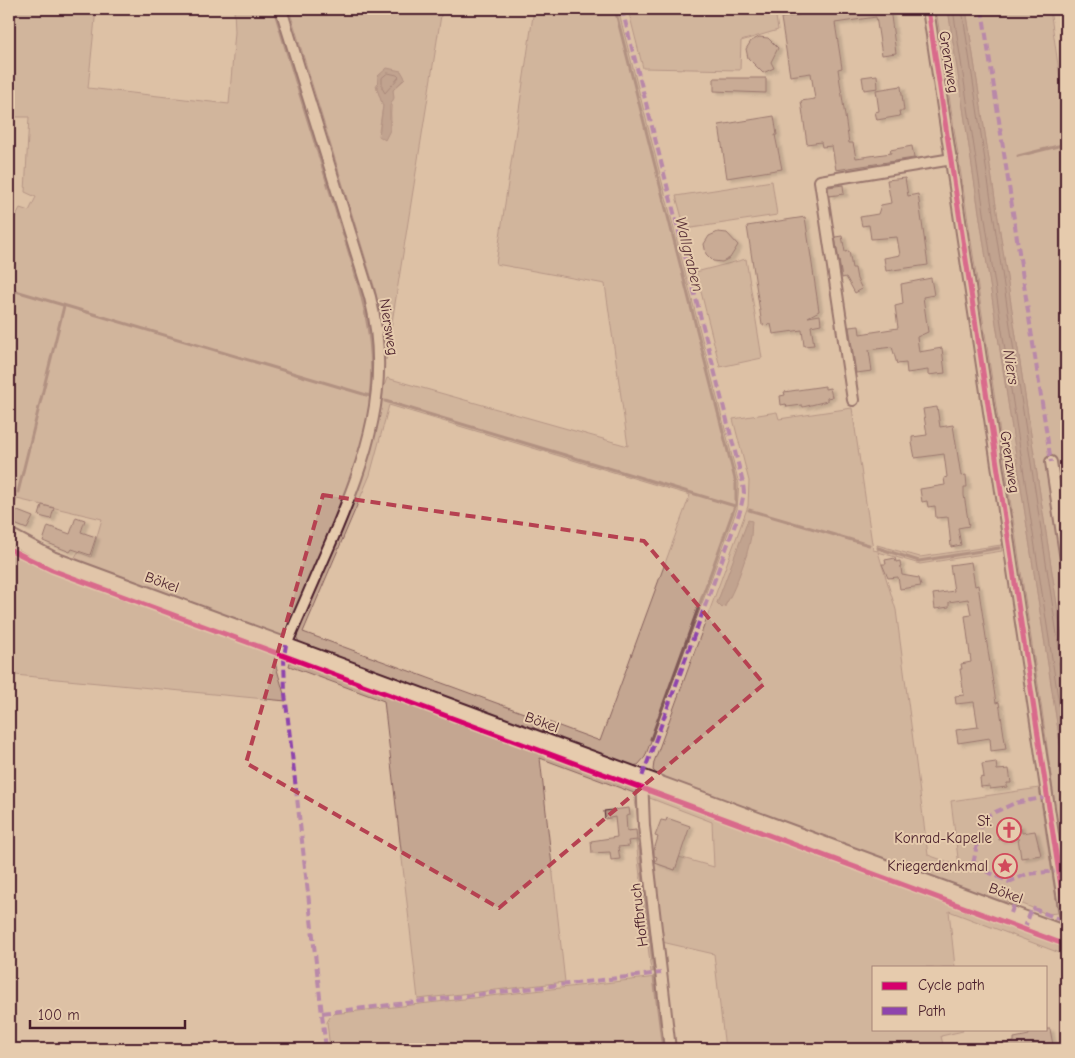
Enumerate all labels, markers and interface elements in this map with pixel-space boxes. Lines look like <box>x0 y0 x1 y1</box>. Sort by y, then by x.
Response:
street label: Grenzweg <box>935 30 963 94</box>
water label: Wallgraben <box>671 215 707 294</box>
street label: Niersweg <box>376 297 402 357</box>
water label: Niers <box>999 348 1023 386</box>
street label: Grenzweg <box>996 430 1024 494</box>
street label: Bökel <box>142 568 182 596</box>
street label: Bökel <box>522 708 562 736</box>
place label: St. Konrad-Kapelle <box>894 812 992 847</box>
church icon: St. Konrad-Kapelle <box>996 817 1022 843</box>
place icon: Kriegerdenkmal <box>992 853 1018 879</box>
place label: Kriegerdenkmal <box>887 857 988 875</box>
street label: Bökel <box>986 879 1026 907</box>
street label: Hoffbruch <box>626 882 652 948</box>
legend <box>872 966 1048 1030</box>
text: Cycle path <box>918 976 985 994</box>
scale bar <box>30 998 185 1030</box>
text: Path <box>918 1002 946 1020</box>
text: 100 m <box>38 1006 80 1024</box>

